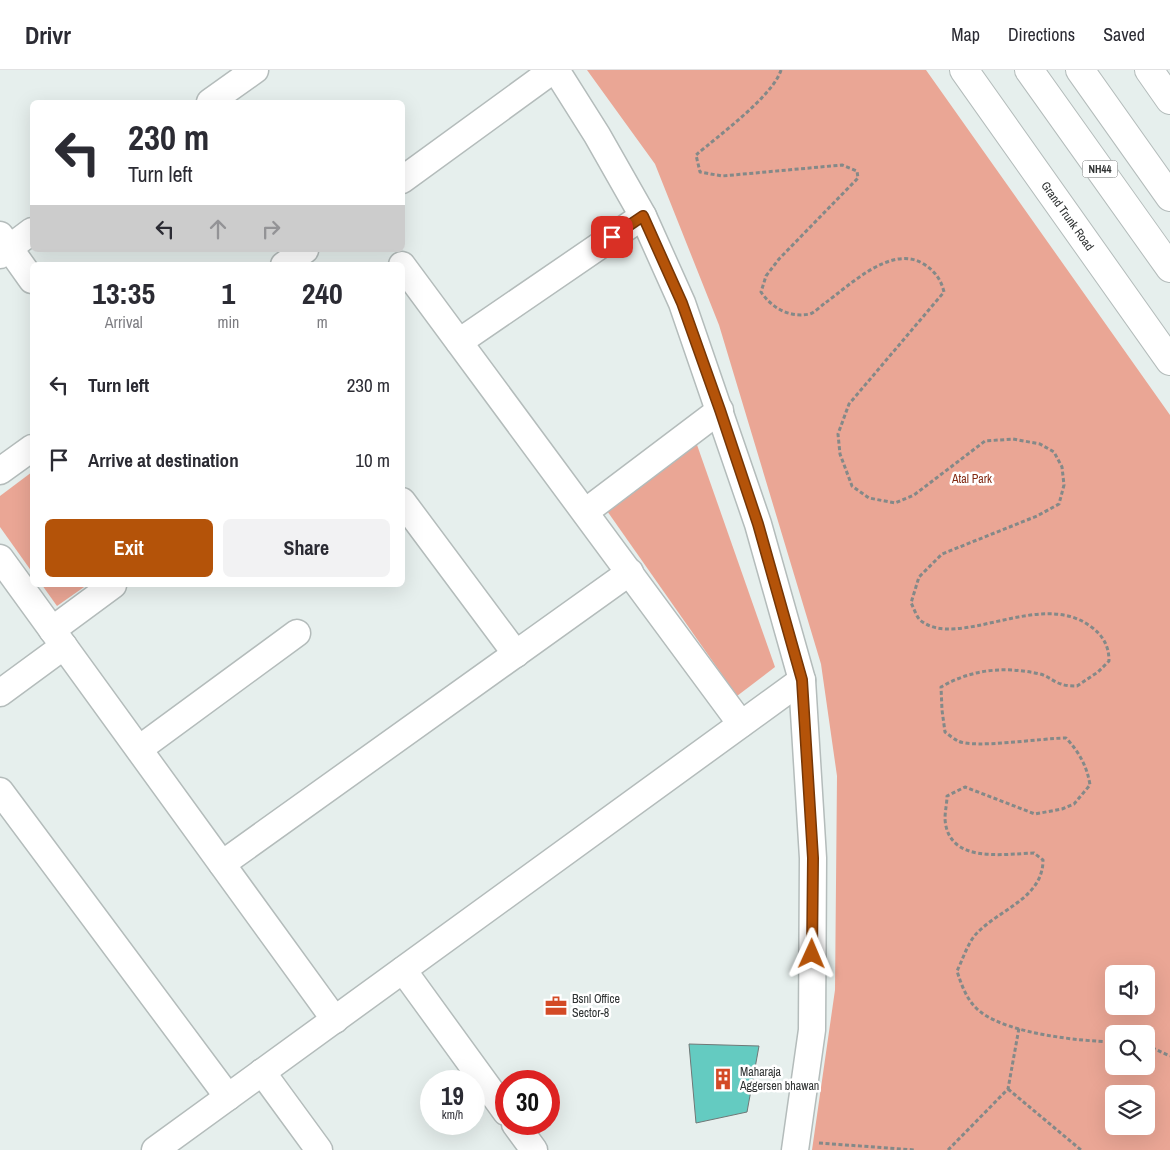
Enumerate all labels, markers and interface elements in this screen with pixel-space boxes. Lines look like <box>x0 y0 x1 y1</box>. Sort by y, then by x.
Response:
text: Drivr <box>25 19 71 51</box>
text: Map <box>951 22 980 47</box>
text: Directions <box>1008 22 1075 47</box>
text: Saved <box>1103 22 1145 47</box>
text: 230 m <box>128 114 209 161</box>
icon: left <box>45 120 110 185</box>
text: Turn left <box>128 159 193 189</box>
road number: NH44 <box>1082 160 1118 178</box>
street label: Grand Trunk Road <box>1037 178 1097 254</box>
icon: left <box>151 215 179 243</box>
icon: ahead <box>204 215 232 243</box>
icon: right <box>257 215 285 243</box>
pin <box>591 216 633 258</box>
icon: arrive <box>598 223 626 251</box>
text: 13:35 <box>92 273 155 313</box>
text: 1 <box>222 273 235 313</box>
text: 240 <box>302 273 343 313</box>
text: Arrival <box>105 311 143 333</box>
text: min <box>217 311 239 333</box>
text: m <box>317 311 328 333</box>
icon: left <box>45 371 73 399</box>
text: Turn left <box>88 372 149 398</box>
text: 230 m <box>347 372 390 398</box>
icon: arrive <box>45 446 73 474</box>
text: Arrive at destination <box>88 447 239 473</box>
text: 10 m <box>355 447 390 473</box>
park label: Atal Park <box>951 471 992 487</box>
button: Exit <box>45 519 213 577</box>
button: Share <box>223 519 390 577</box>
position arrow <box>785 927 837 979</box>
map controls <box>1105 965 1155 1135</box>
button: sound <box>1105 965 1155 1015</box>
place label: Bsnl Office Sector-8 <box>572 991 620 1021</box>
office icon: Bsnl Office Sector-8 <box>543 993 569 1019</box>
button: search <box>1105 1025 1155 1075</box>
place label: Maharaja Aggersen bhawan <box>739 1064 819 1094</box>
building icon: Maharaja Aggersen bhawan <box>710 1066 736 1092</box>
speed limit sign: 30 <box>495 1070 560 1135</box>
text: 19 <box>441 1079 464 1113</box>
button: layers <box>1105 1085 1155 1135</box>
text: km/h <box>442 1107 463 1123</box>

